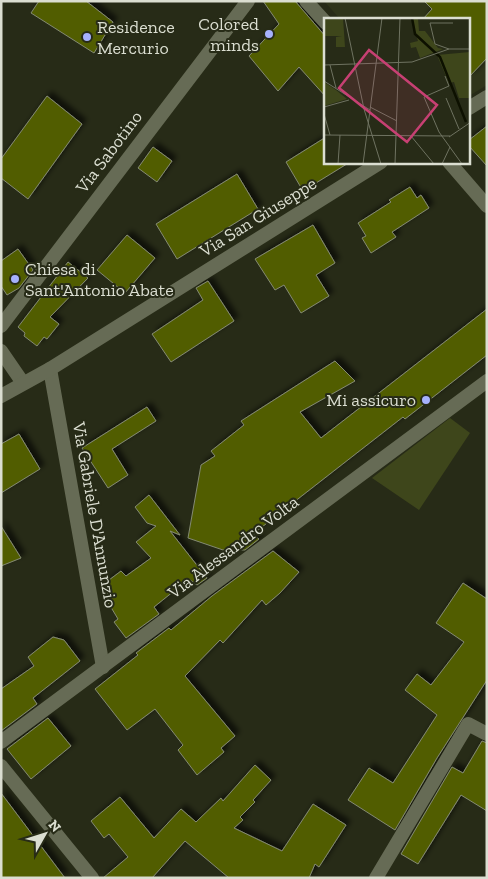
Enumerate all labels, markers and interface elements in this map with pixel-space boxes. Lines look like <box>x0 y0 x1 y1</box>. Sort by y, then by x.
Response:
place label: Colored minds <box>198 13 259 56</box>
place label: Residence Mercurio <box>97 16 175 59</box>
inset map <box>324 18 470 164</box>
marker: Colored minds <box>263 28 275 40</box>
marker: Residence Mercurio <box>81 31 93 43</box>
street label: Via Sabotino <box>70 106 147 198</box>
street label: Via San Giuseppe <box>195 172 321 262</box>
place label: Chiesa di Sant'Antonio Abate <box>25 258 174 301</box>
marker: Chiesa di Sant'Antonio Abate <box>9 273 21 285</box>
place label: Mi assicuro <box>326 389 416 411</box>
marker: Mi assicuro <box>420 394 432 406</box>
street label: Via Gabriele D'Annunzio <box>68 419 122 610</box>
street label: Via Alessandro Volta <box>162 490 303 604</box>
north arrow <box>20 809 70 859</box>
text: N <box>45 817 65 836</box>

